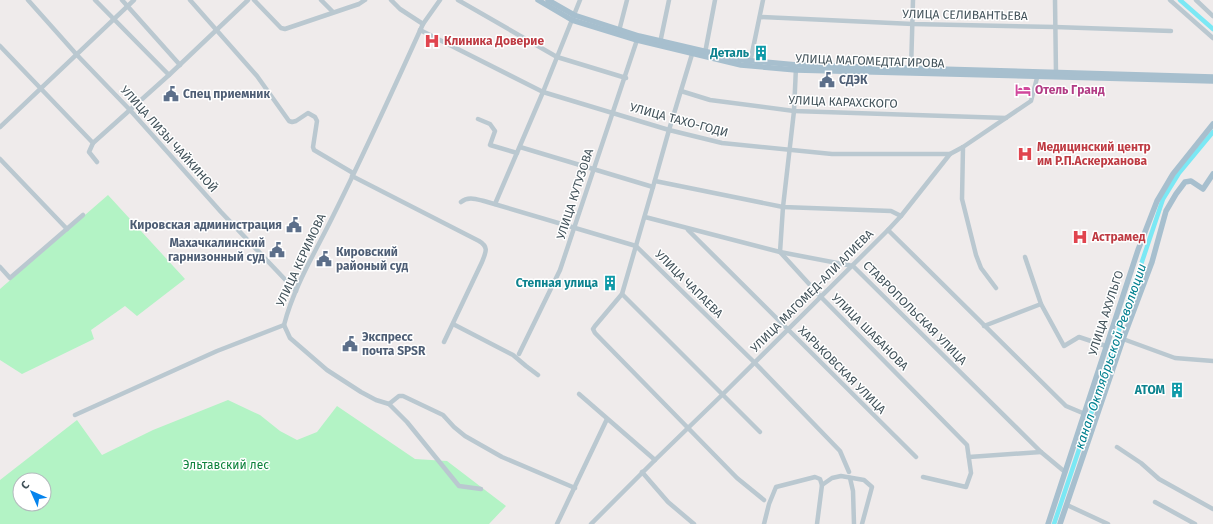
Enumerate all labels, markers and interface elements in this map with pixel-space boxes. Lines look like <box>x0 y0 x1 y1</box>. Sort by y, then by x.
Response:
street label: УЛИЦА СЕЛИВАНТЬЕВА <box>902 7 1028 23</box>
hospital icon: Клиника Доверие <box>423 32 441 50</box>
place label: Клиника Доверие <box>444 34 544 48</box>
building icon: Деталь <box>752 44 770 62</box>
place label: Деталь <box>709 46 750 60</box>
street label: УЛИЦА МАГОМЕДТАГИРОВА <box>795 51 945 71</box>
public building icon: СДЭК <box>818 71 836 89</box>
place label: СДЭК <box>839 73 868 87</box>
hotel icon: Отель Гранд <box>1014 81 1032 99</box>
street label: УЛИЦА ЛИЗЫ ЧАЙКИНОЙ <box>118 82 221 195</box>
place label: Отель Гранд <box>1035 83 1105 97</box>
public building icon: Спец приемник <box>162 85 180 103</box>
place label: Спец приемник <box>183 87 270 101</box>
street label: УЛИЦА КАРАХСКОГО <box>788 93 898 111</box>
street label: УЛИЦА ТАХО-ГОДИ <box>628 100 730 140</box>
place label: Медицинский центр им Р.П.Аскерханова <box>1037 140 1151 168</box>
hospital icon: Медицинский центр им Р.П.Аскерханова <box>1016 145 1034 163</box>
street label: УЛИЦА КУТУЗОВА <box>554 147 596 241</box>
street label: УЛИЦА КЕРИМОВА <box>273 211 329 309</box>
public building icon: Кировская администрация <box>285 216 303 234</box>
place label: Кировская администрация <box>130 218 282 232</box>
street label: УЛИЦА МАГОМЕД-АЛИ АЛИЕВА <box>748 227 876 355</box>
hospital icon: Астрамед <box>1071 228 1089 246</box>
place label: Астрамед <box>1091 230 1146 244</box>
place label: Махачкалинский гарнизонный суд <box>168 236 265 264</box>
public building icon: Махачкалинский гарнизонный суд <box>268 241 286 259</box>
place label: Кировский районый суд <box>336 245 409 273</box>
street label: УЛИЦА ЧАПАЕВА <box>652 247 726 321</box>
public building icon: Кировский районый суд <box>315 250 333 268</box>
street label: СТАВРОПОЛЬСКАЯ УЛИЦА <box>860 258 970 368</box>
water label: канал Октябрьской Революции <box>1072 261 1149 451</box>
street label: УЛИЦА АХУЛЬГО <box>1086 269 1126 357</box>
building icon: Степная улица <box>601 274 619 292</box>
place label: Степная улица <box>516 276 598 290</box>
street label: УЛИЦА ШАБАНОВА <box>829 291 911 373</box>
street label: ХАРЬКОВСКАЯ УЛИЦА <box>795 323 889 417</box>
place label: Экспресс почта SPSR <box>362 330 426 358</box>
public building icon: Экспресс почта SPSR <box>341 335 359 353</box>
building icon: АТОМ <box>1168 381 1186 399</box>
place label: АТОМ <box>1134 383 1166 397</box>
park label: Эльтавский лес <box>183 458 269 472</box>
north arrow <box>12 472 52 512</box>
text: С <box>18 478 33 492</box>

